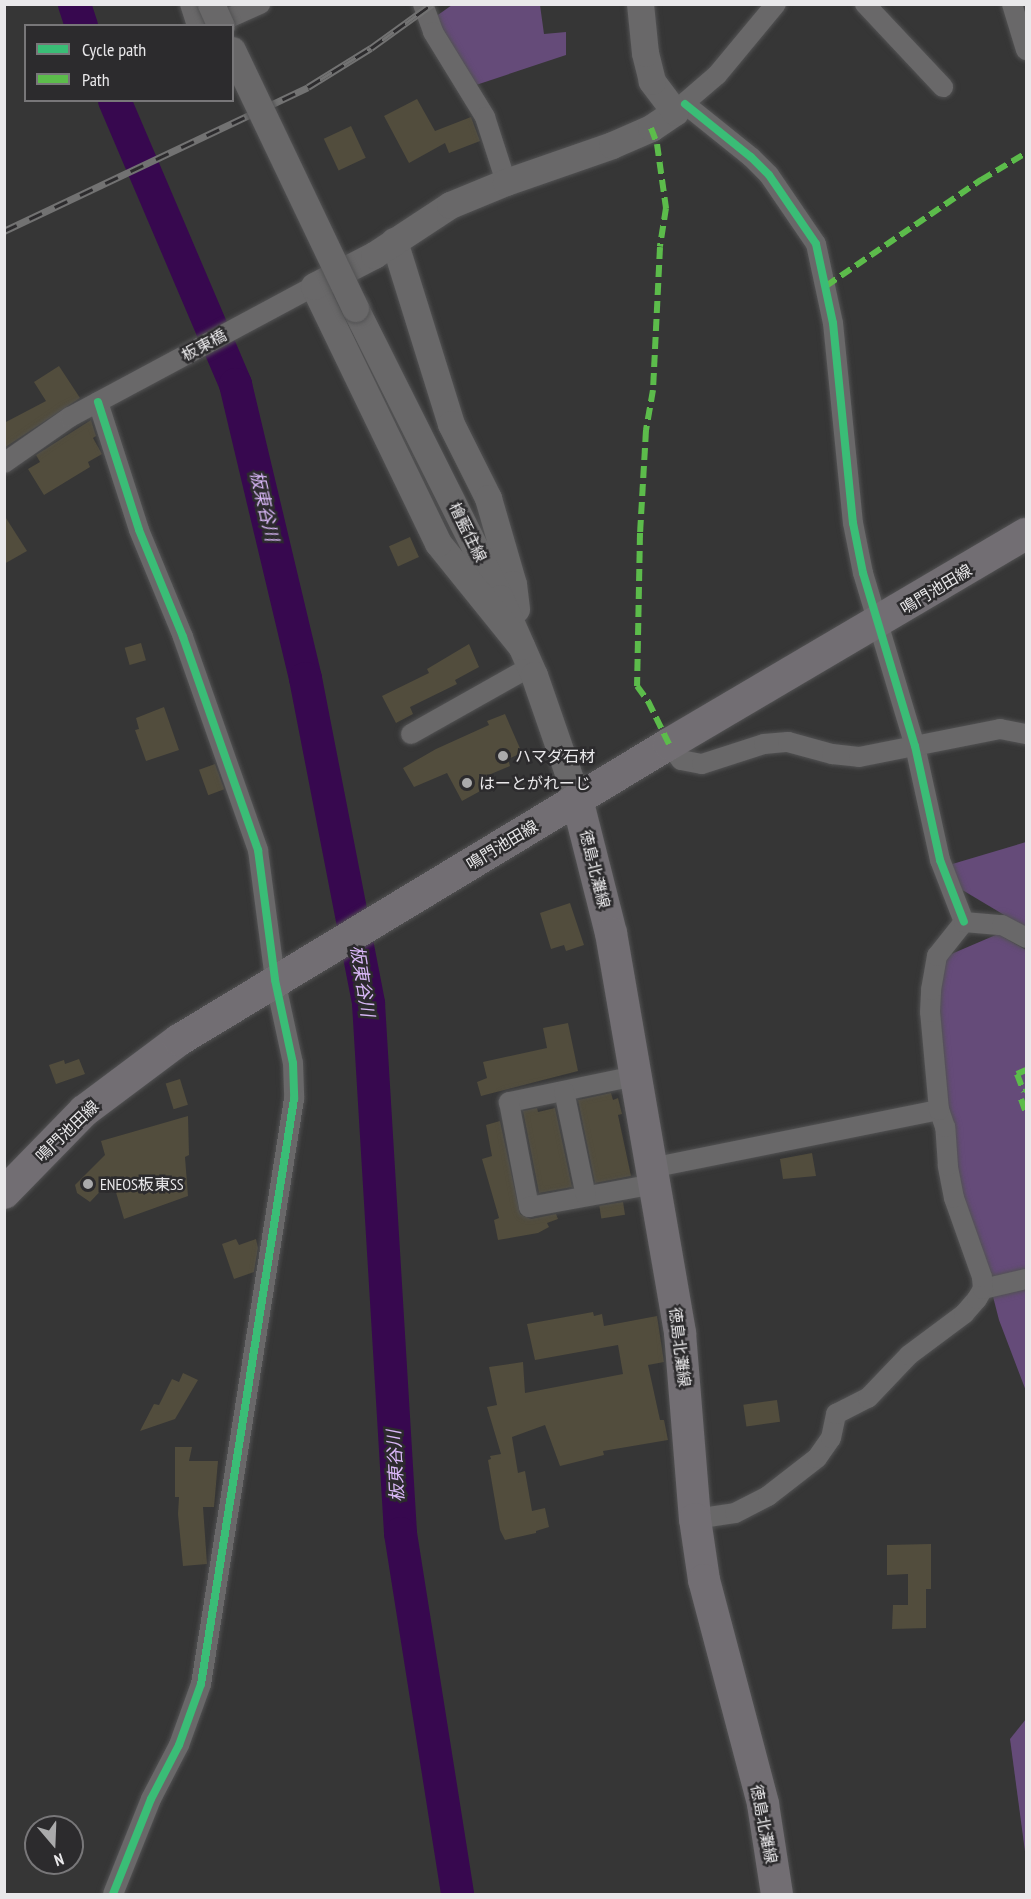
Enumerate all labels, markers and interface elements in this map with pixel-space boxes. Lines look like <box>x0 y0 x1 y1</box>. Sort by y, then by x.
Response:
legend <box>24 24 234 102</box>
text: Cycle path <box>82 38 146 61</box>
text: Path <box>82 68 110 91</box>
street label: 板東橋 <box>178 325 230 365</box>
water label: 板東谷川 <box>245 468 283 544</box>
street label: 檜藍住線 <box>445 499 491 565</box>
street label: 鳴門池田線 <box>897 560 975 618</box>
place label: ハマダ石材 <box>515 746 595 766</box>
marker: ハマダ石材 <box>496 749 510 763</box>
place label: はーとがれーじ <box>479 773 591 793</box>
marker: はーとがれーじ <box>460 776 474 790</box>
street label: 鳴門池田線 <box>463 816 541 874</box>
street label: 徳島北灘線 <box>576 828 614 910</box>
water label: 板東谷川 <box>346 944 378 1018</box>
street label: 鳴門池田線 <box>32 1096 102 1166</box>
place label: ENEOS板東SS <box>100 1174 184 1194</box>
marker: ENEOS板東SS <box>81 1177 95 1191</box>
street label: 徳島北灘線 <box>666 1306 694 1388</box>
water label: 板東谷川 <box>383 1429 409 1503</box>
street label: 徳島北灘線 <box>747 1783 781 1865</box>
north arrow <box>24 1815 84 1875</box>
text: N <box>52 1849 67 1871</box>

